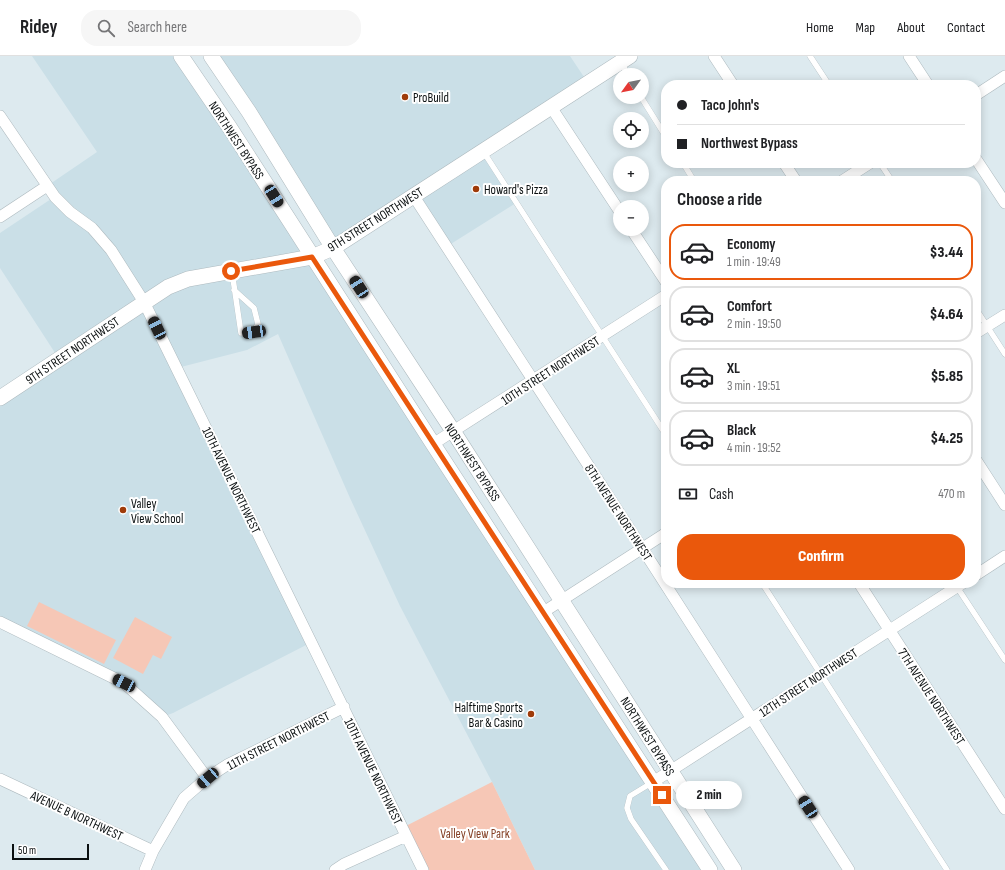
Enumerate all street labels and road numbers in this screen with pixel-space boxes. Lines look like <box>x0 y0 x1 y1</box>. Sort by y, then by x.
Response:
street label: NORTHWEST BYPASS <box>205 98 268 183</box>
street label: 9TH STREET NORTHWEST <box>325 184 426 256</box>
street label: 9TH STREET NORTHWEST <box>23 313 123 388</box>
street label: 10TH STREET NORTHWEST <box>498 333 603 409</box>
street label: NORTHWEST BYPASS <box>441 420 504 505</box>
street label: 10TH AVENUE NORTHWEST <box>198 425 264 536</box>
street label: 8TH AVENUE NORTHWEST <box>581 461 655 564</box>
street label: 12TH STREET NORTHWEST <box>756 645 861 721</box>
street label: 7TH AVENUE NORTHWEST <box>894 645 968 748</box>
street label: NORTHWEST BYPASS <box>616 694 678 779</box>
street label: 11TH STREET NORTHWEST <box>224 708 333 774</box>
street label: 10TH AVENUE NORTHWEST <box>340 716 406 827</box>
street label: AVENUE B NORTHWEST <box>27 787 125 844</box>

